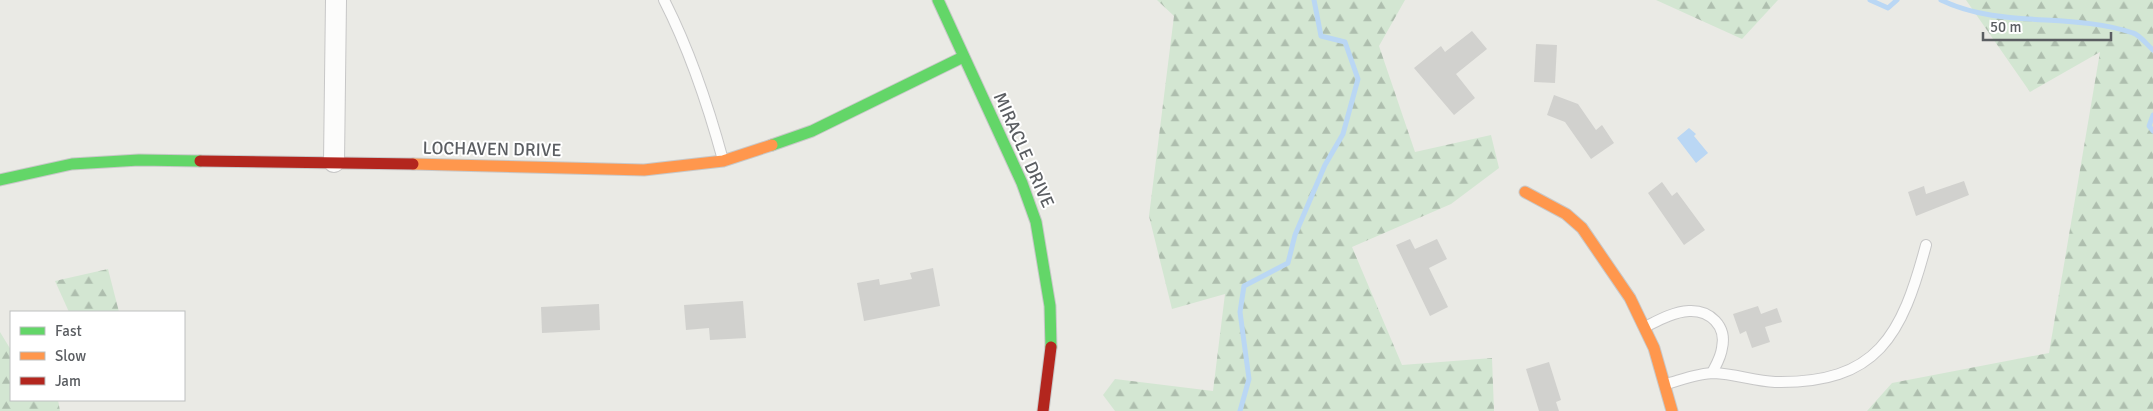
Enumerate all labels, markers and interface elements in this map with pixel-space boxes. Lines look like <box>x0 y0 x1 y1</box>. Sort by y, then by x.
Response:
scale bar <box>1983 10 2110 42</box>
text: 50 m <box>1990 18 2021 36</box>
street label: MIRACLE DRIVE <box>989 89 1059 211</box>
street label: LOCHAVEN DRIVE <box>422 137 562 161</box>
legend <box>10 311 185 401</box>
text: Fast <box>55 322 82 340</box>
text: Slow <box>55 347 86 365</box>
text: Jam <box>55 372 81 390</box>

